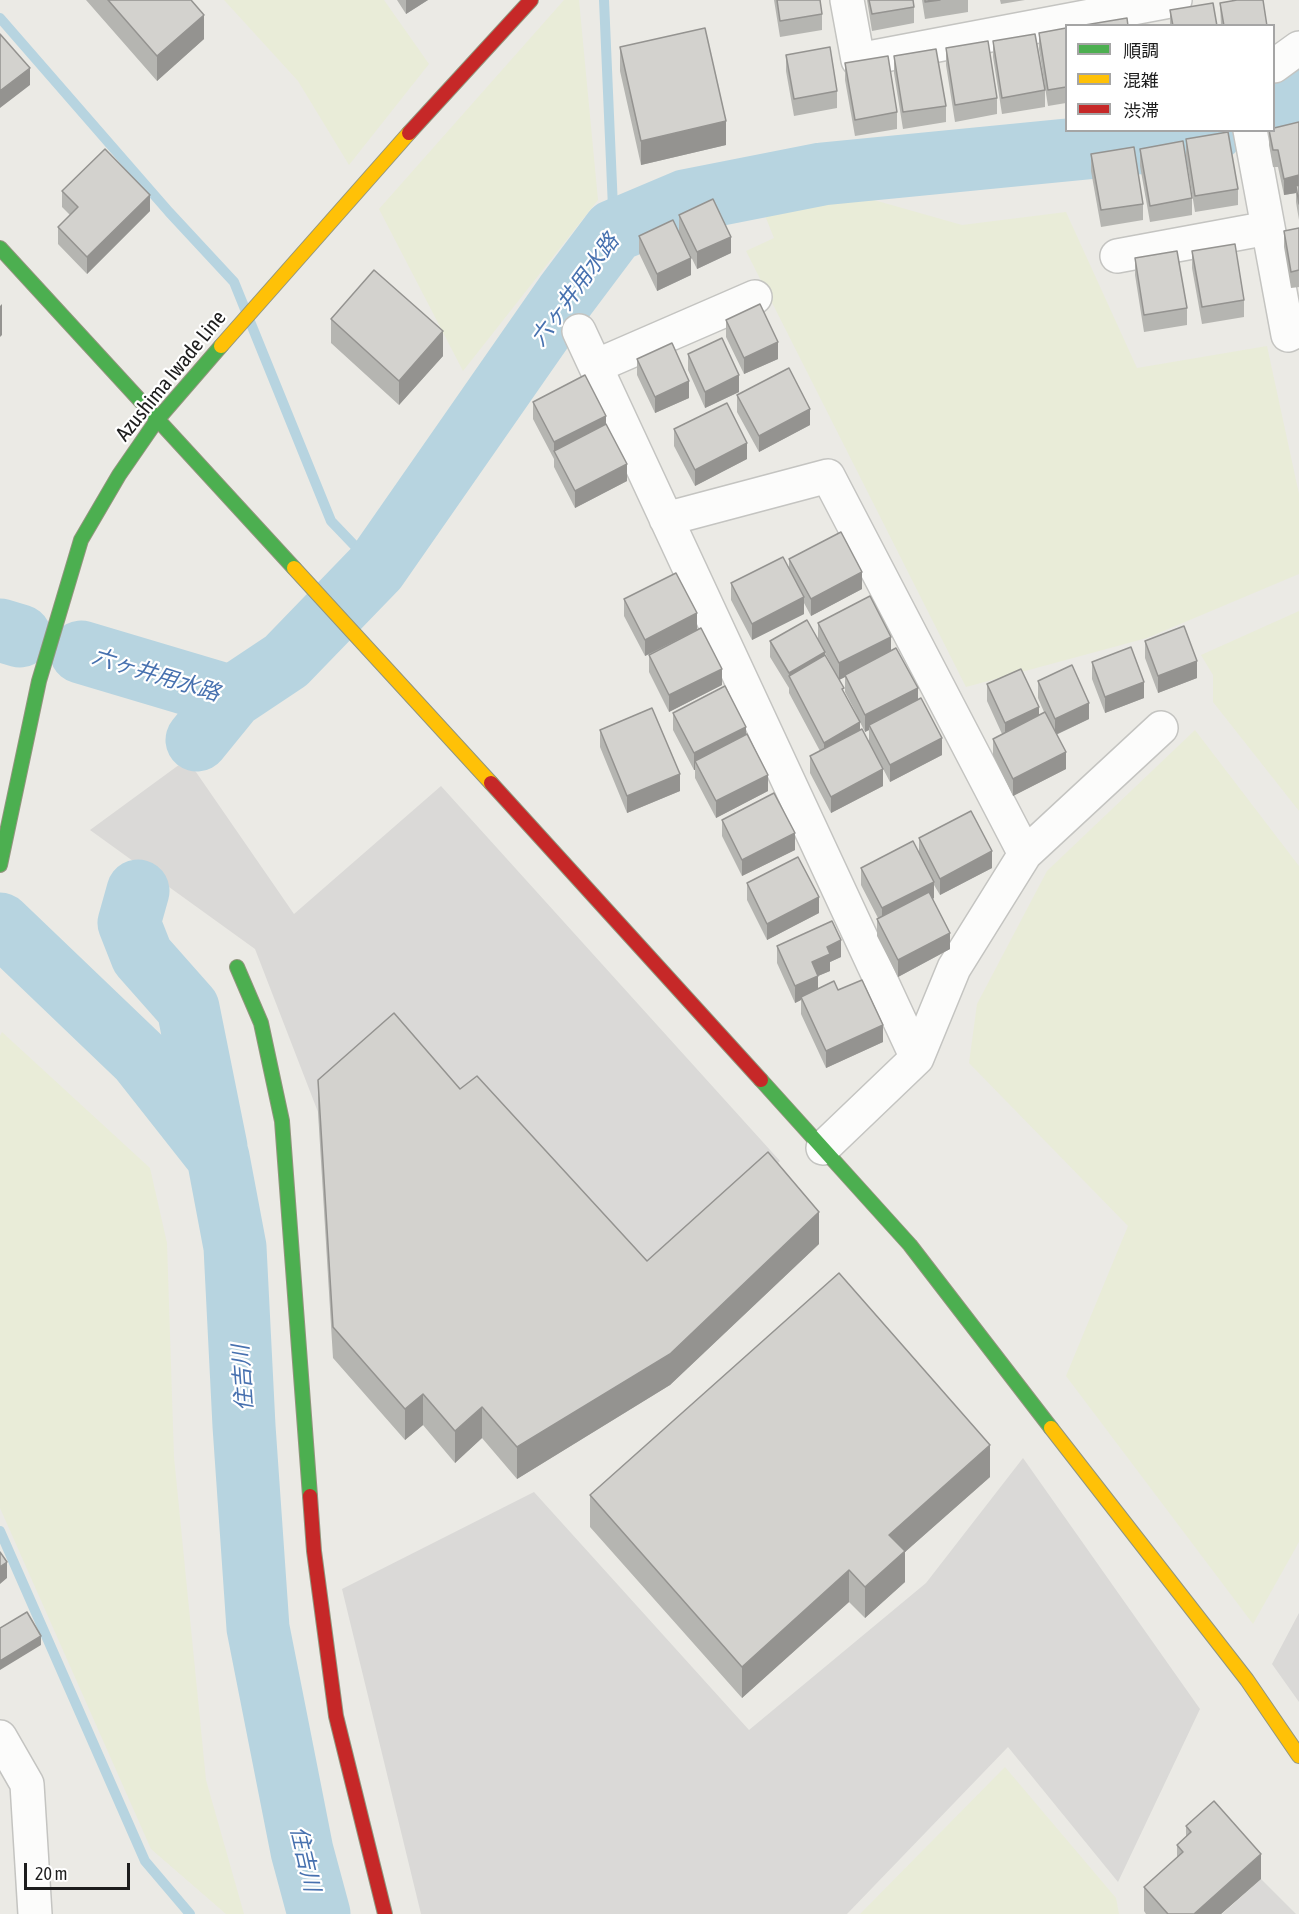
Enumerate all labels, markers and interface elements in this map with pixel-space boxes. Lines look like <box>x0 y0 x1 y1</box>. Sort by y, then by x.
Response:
legend <box>1065 24 1275 132</box>
text: 順調 <box>1123 40 1159 61</box>
text: 混雑 <box>1123 70 1159 91</box>
text: 渋滞 <box>1123 100 1159 121</box>
water label: 六ヶ井用水路 <box>526 229 624 351</box>
street label: Azushima Iwade Line <box>111 306 231 446</box>
water label: 六ヶ井用水路 <box>89 643 223 707</box>
water label: 住吉川 <box>228 1344 258 1412</box>
water label: 住吉川 <box>285 1824 325 1894</box>
scale bar <box>27 1851 134 1889</box>
text: 20 m <box>35 1863 67 1884</box>

